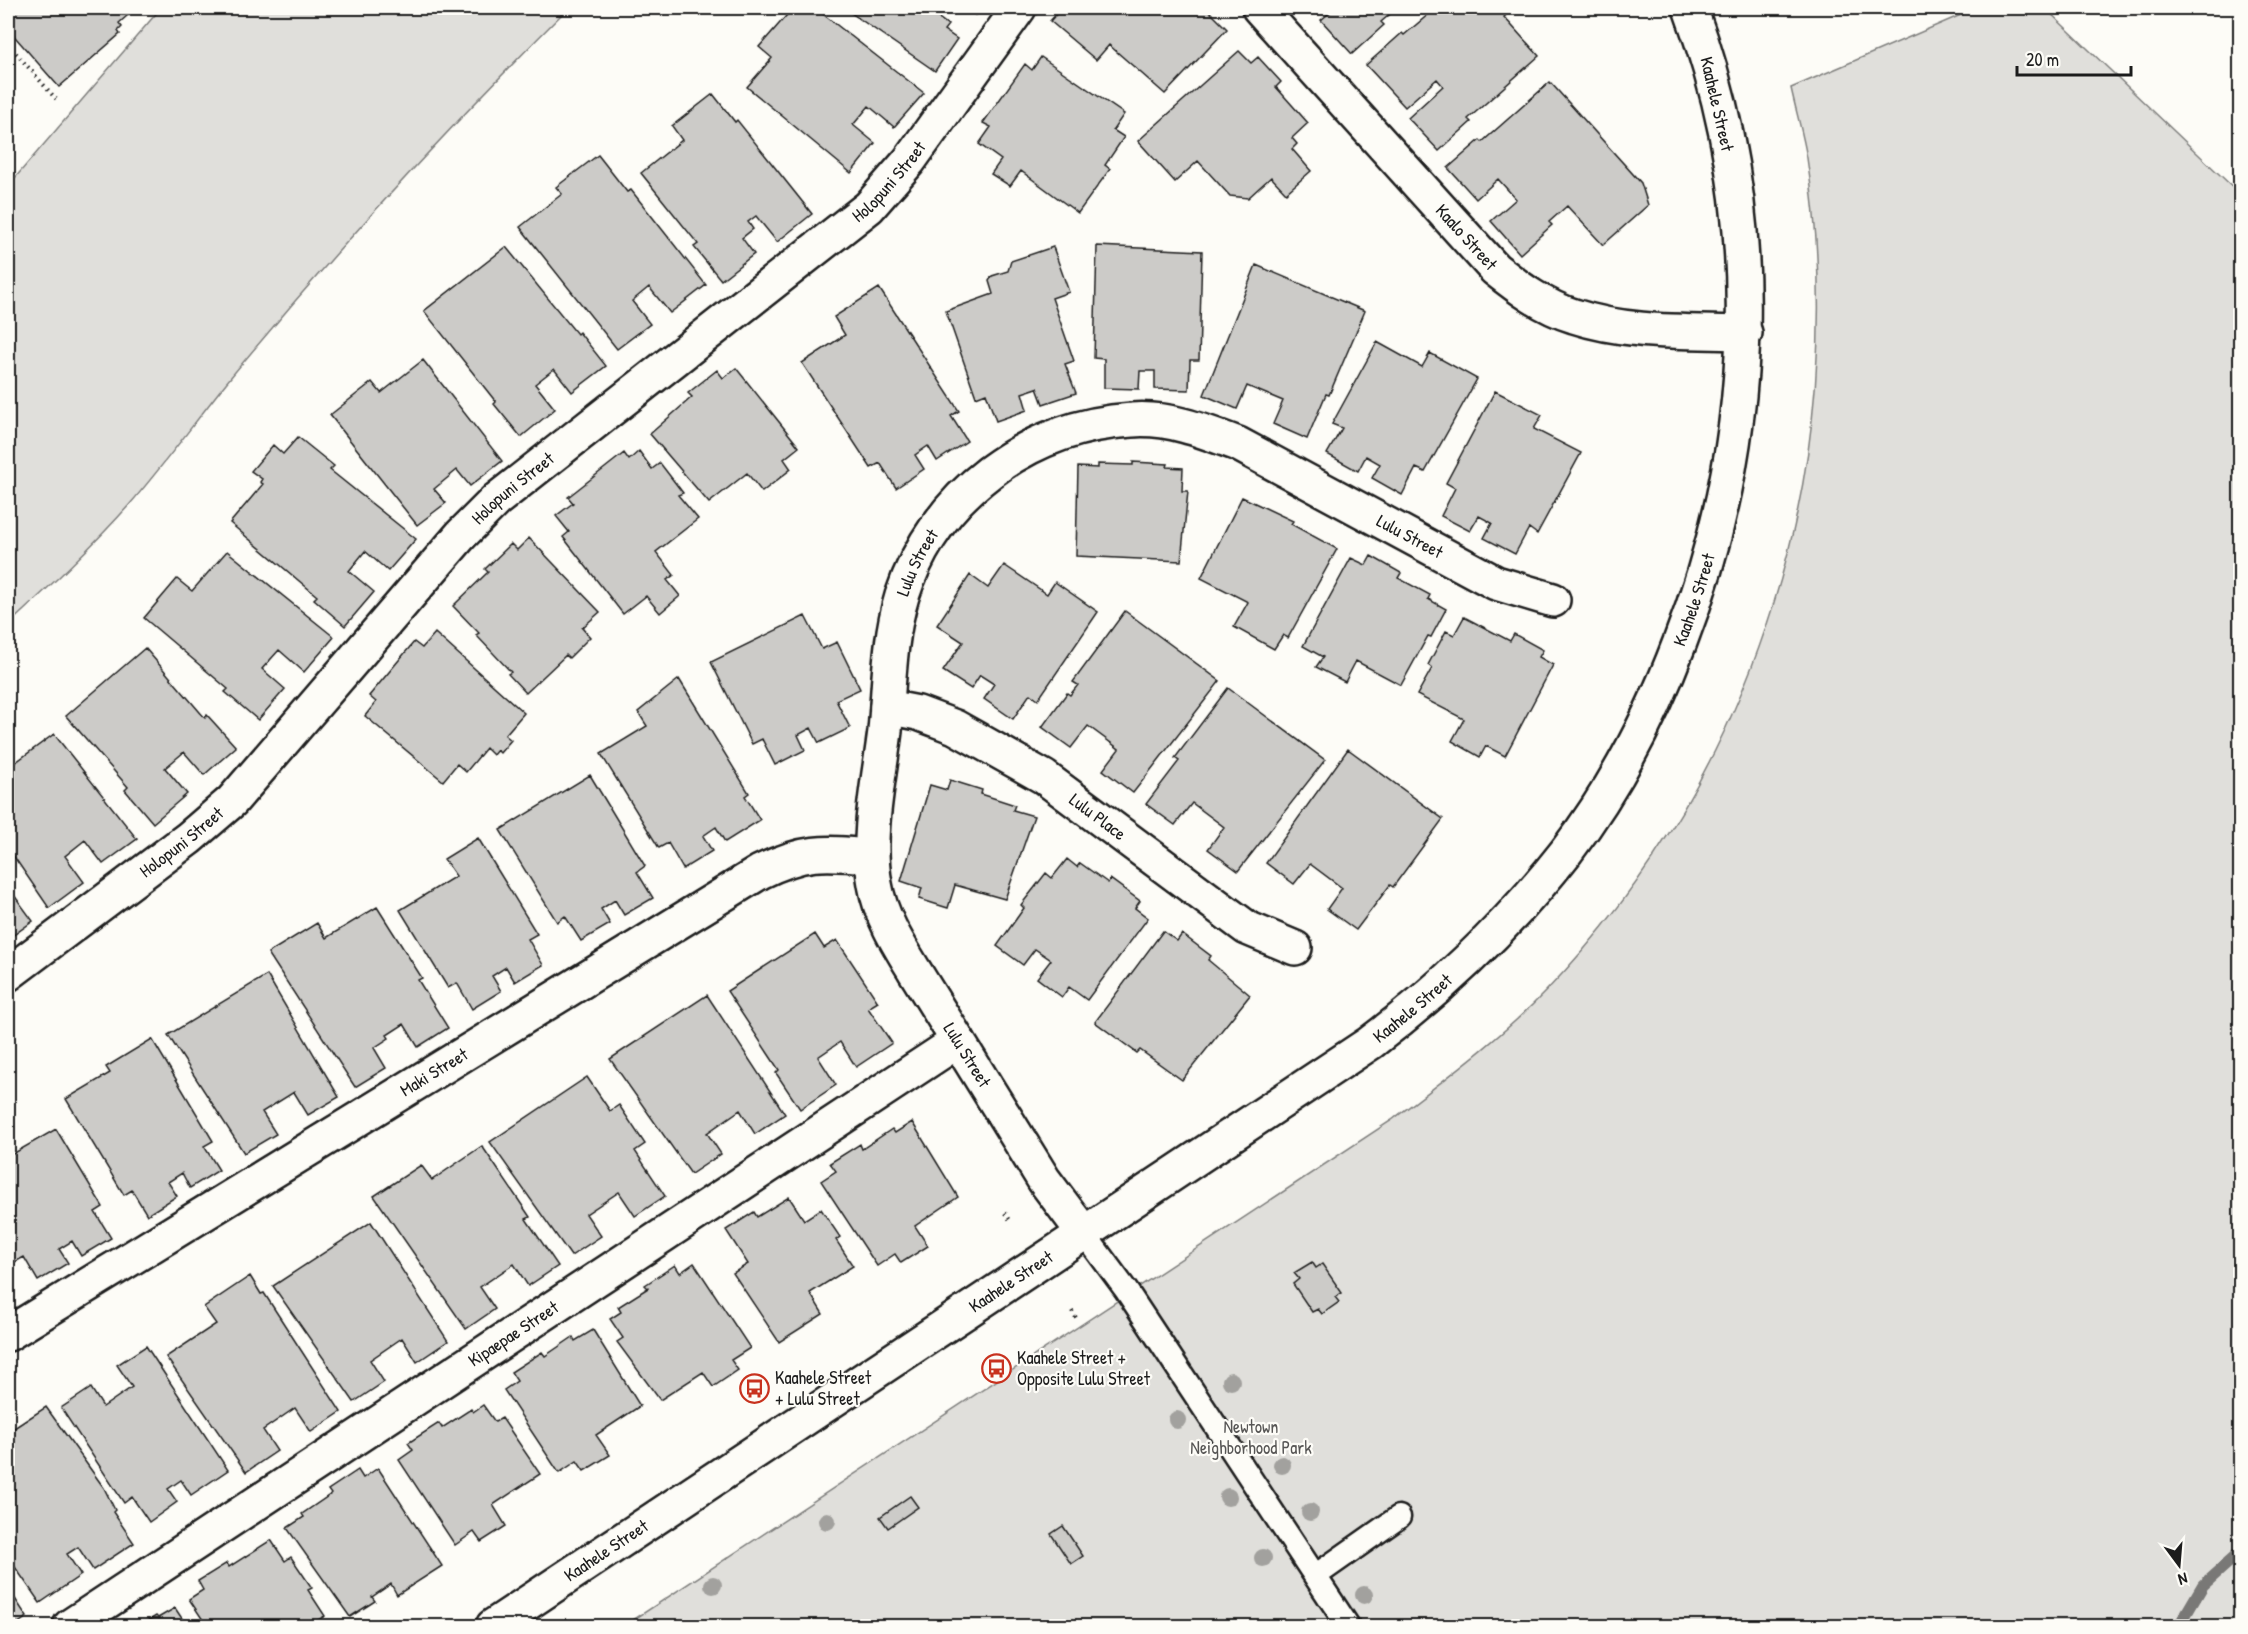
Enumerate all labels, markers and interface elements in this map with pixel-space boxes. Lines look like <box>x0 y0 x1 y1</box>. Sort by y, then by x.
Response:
scale bar <box>2017 39 2131 77</box>
text: 20 m <box>2026 47 2059 72</box>
street label: Kaahele Street <box>1694 54 1741 154</box>
street label: Holopuni Street <box>846 135 932 228</box>
street label: Kaalo Street <box>1430 198 1504 276</box>
street label: Holopuni Street <box>466 446 560 530</box>
street label: Lulu Street <box>1372 508 1448 565</box>
street label: Lulu Street <box>890 523 944 599</box>
street label: Kaahele Street <box>1667 550 1721 650</box>
street label: Lulu Place <box>1064 787 1131 846</box>
street label: Holopuni Street <box>134 800 229 883</box>
street label: Kaahele Street <box>1367 967 1458 1048</box>
street label: Lulu Street <box>938 1018 998 1093</box>
street label: Maki Street <box>395 1041 473 1102</box>
street label: Kaahele Street <box>964 1244 1058 1318</box>
street label: Kipaepae Street <box>463 1294 564 1372</box>
place label: Kaahele Street + Opposite Lulu Street <box>1017 1345 1151 1391</box>
bus stop icon: Kaahele Street + Opposite Lulu Street <box>980 1352 1012 1384</box>
place label: Kaahele Street + Lulu Street <box>775 1365 872 1411</box>
bus stop icon: Kaahele Street + Lulu Street <box>738 1372 770 1404</box>
park label: Newtown Neighborhood Park <box>1190 1414 1312 1460</box>
street label: Kaahele Street <box>559 1513 654 1587</box>
north arrow <box>2149 1535 2209 1595</box>
text: N <box>2176 1568 2190 1591</box>

